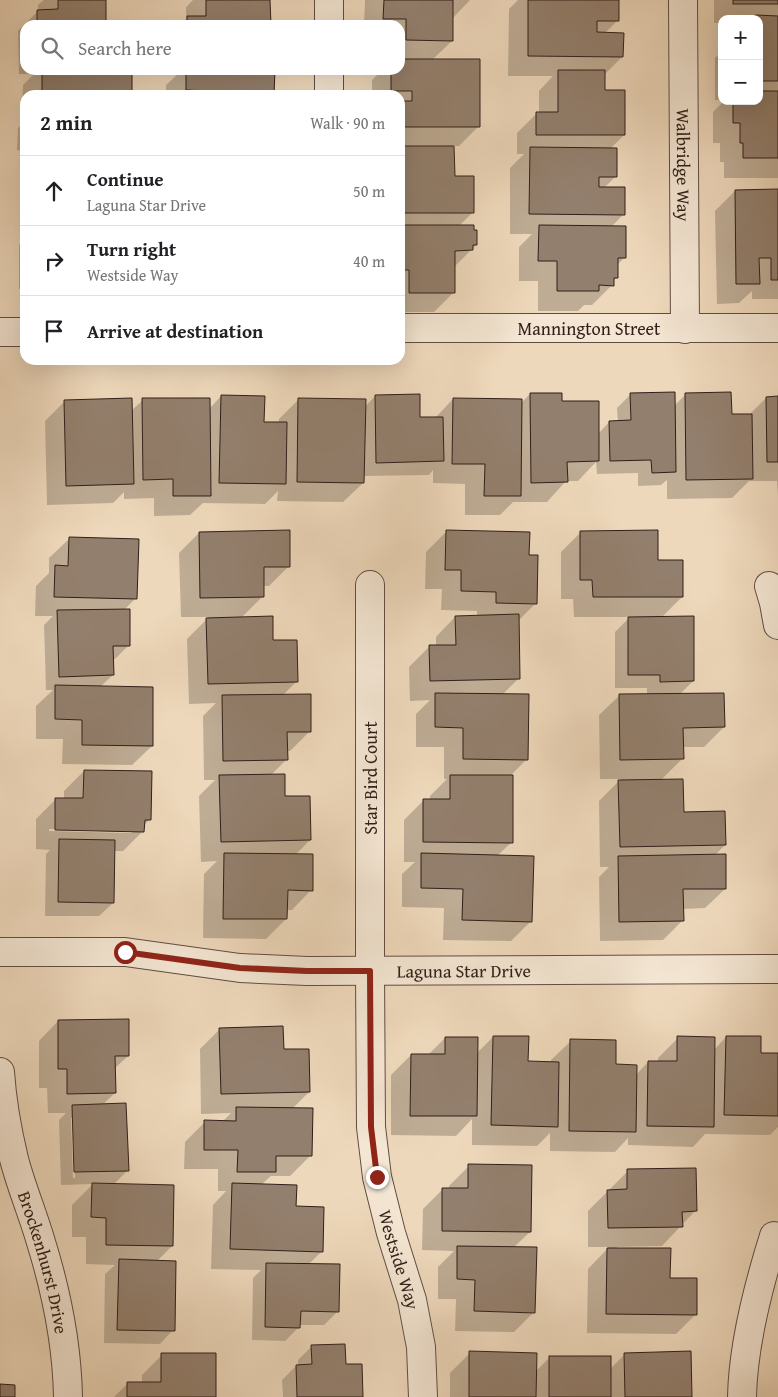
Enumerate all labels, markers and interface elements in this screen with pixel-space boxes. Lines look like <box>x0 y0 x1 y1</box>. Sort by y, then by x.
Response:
map controls <box>718 15 763 105</box>
button: + <box>718 15 763 60</box>
search box <box>20 20 405 75</box>
icon: search <box>38 34 66 62</box>
text: Search here <box>78 34 172 62</box>
button: − <box>718 60 763 105</box>
text: 2 min <box>40 107 92 138</box>
street label: Walbridge Way <box>670 108 698 222</box>
text: Walk · 90 m <box>310 111 385 135</box>
text: Continue <box>87 165 164 193</box>
icon: ahead <box>40 177 68 205</box>
text: 50 m <box>353 179 385 203</box>
text: Laguna Star Drive <box>87 193 206 217</box>
text: Turn right <box>87 235 176 263</box>
icon: right <box>40 247 68 275</box>
text: 40 m <box>353 249 385 273</box>
text: Westside Way <box>87 263 178 287</box>
street label: Mannington Street <box>518 315 661 342</box>
icon: arrive <box>40 317 68 345</box>
text: Arrive at destination <box>87 317 263 345</box>
street label: Star Bird Court <box>357 721 384 835</box>
route start <box>114 941 137 964</box>
street label: Laguna Star Drive <box>397 957 531 984</box>
route end <box>366 1166 389 1189</box>
street label: Brockenhurst Drive <box>11 1187 76 1336</box>
street label: Westside Way <box>372 1207 427 1312</box>

